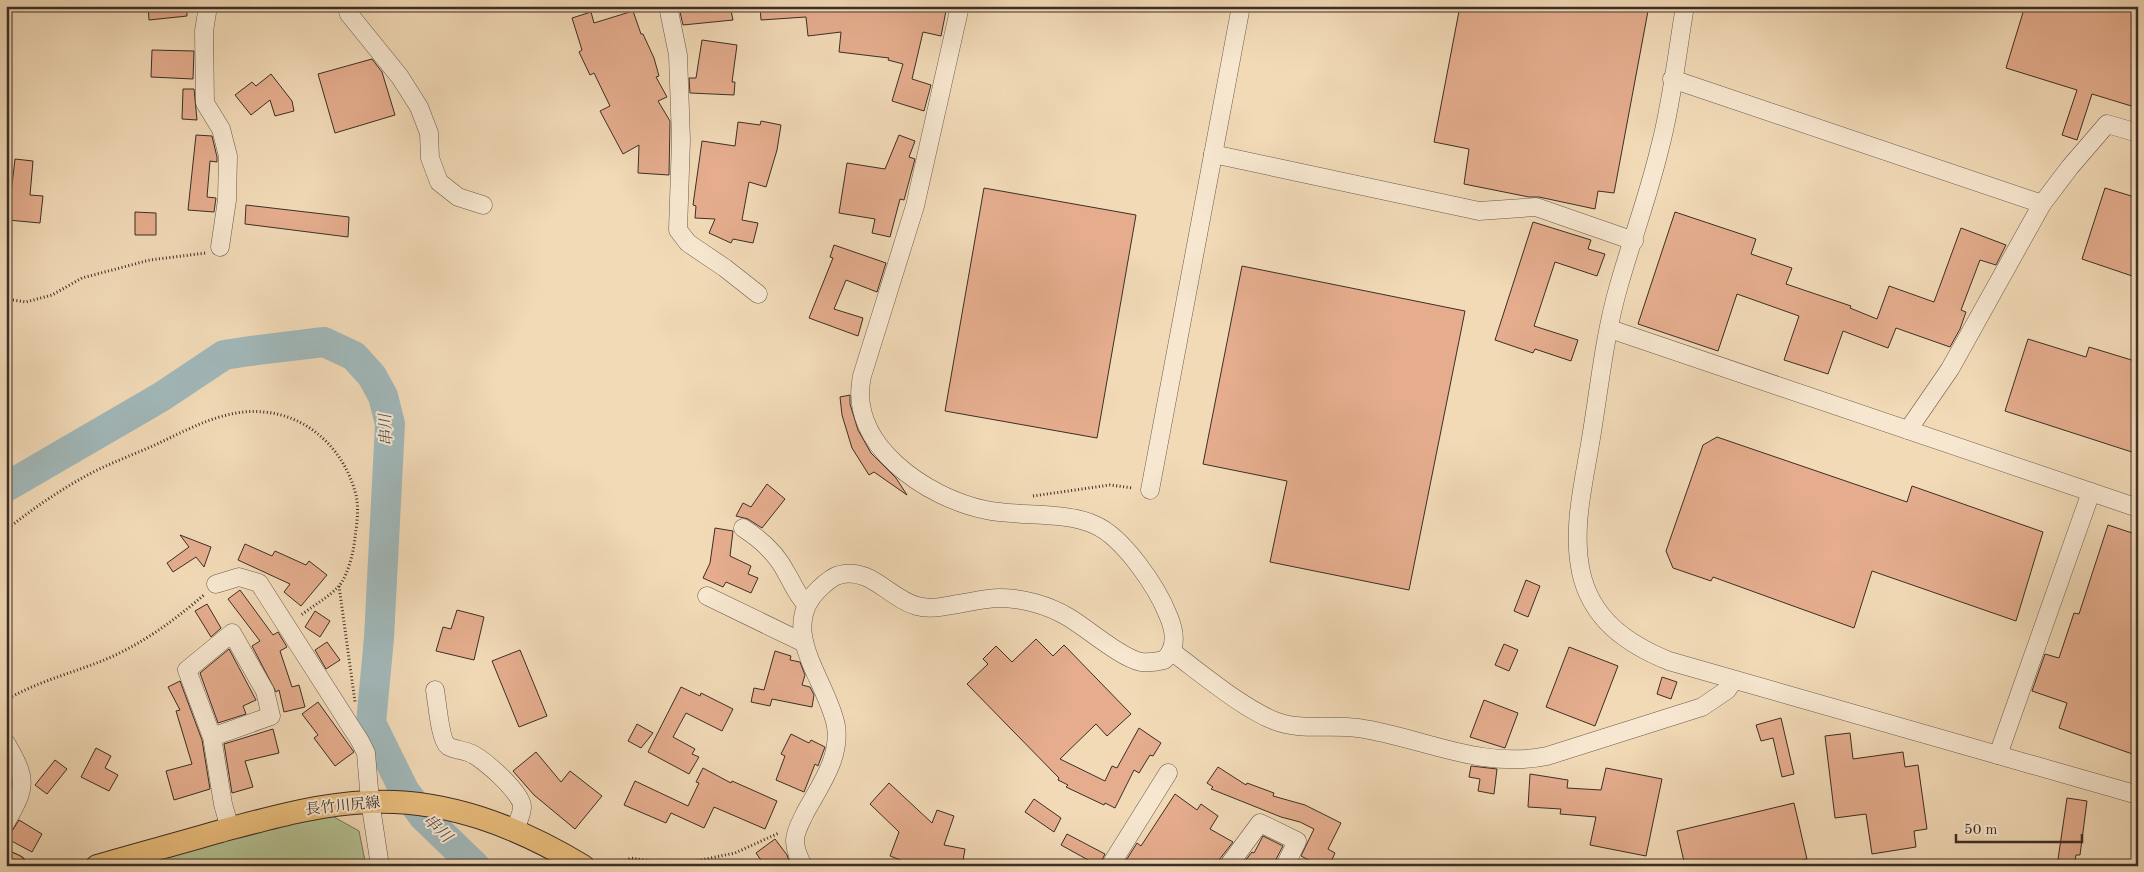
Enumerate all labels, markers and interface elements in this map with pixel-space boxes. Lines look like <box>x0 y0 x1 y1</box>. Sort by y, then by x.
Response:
water label: 串川 <box>376 412 396 447</box>
street label: 長竹川尻線 <box>305 794 381 818</box>
water label: 串川 <box>420 811 457 847</box>
scale bar <box>1956 812 2083 844</box>
text: 50 m <box>1964 823 1998 838</box>

